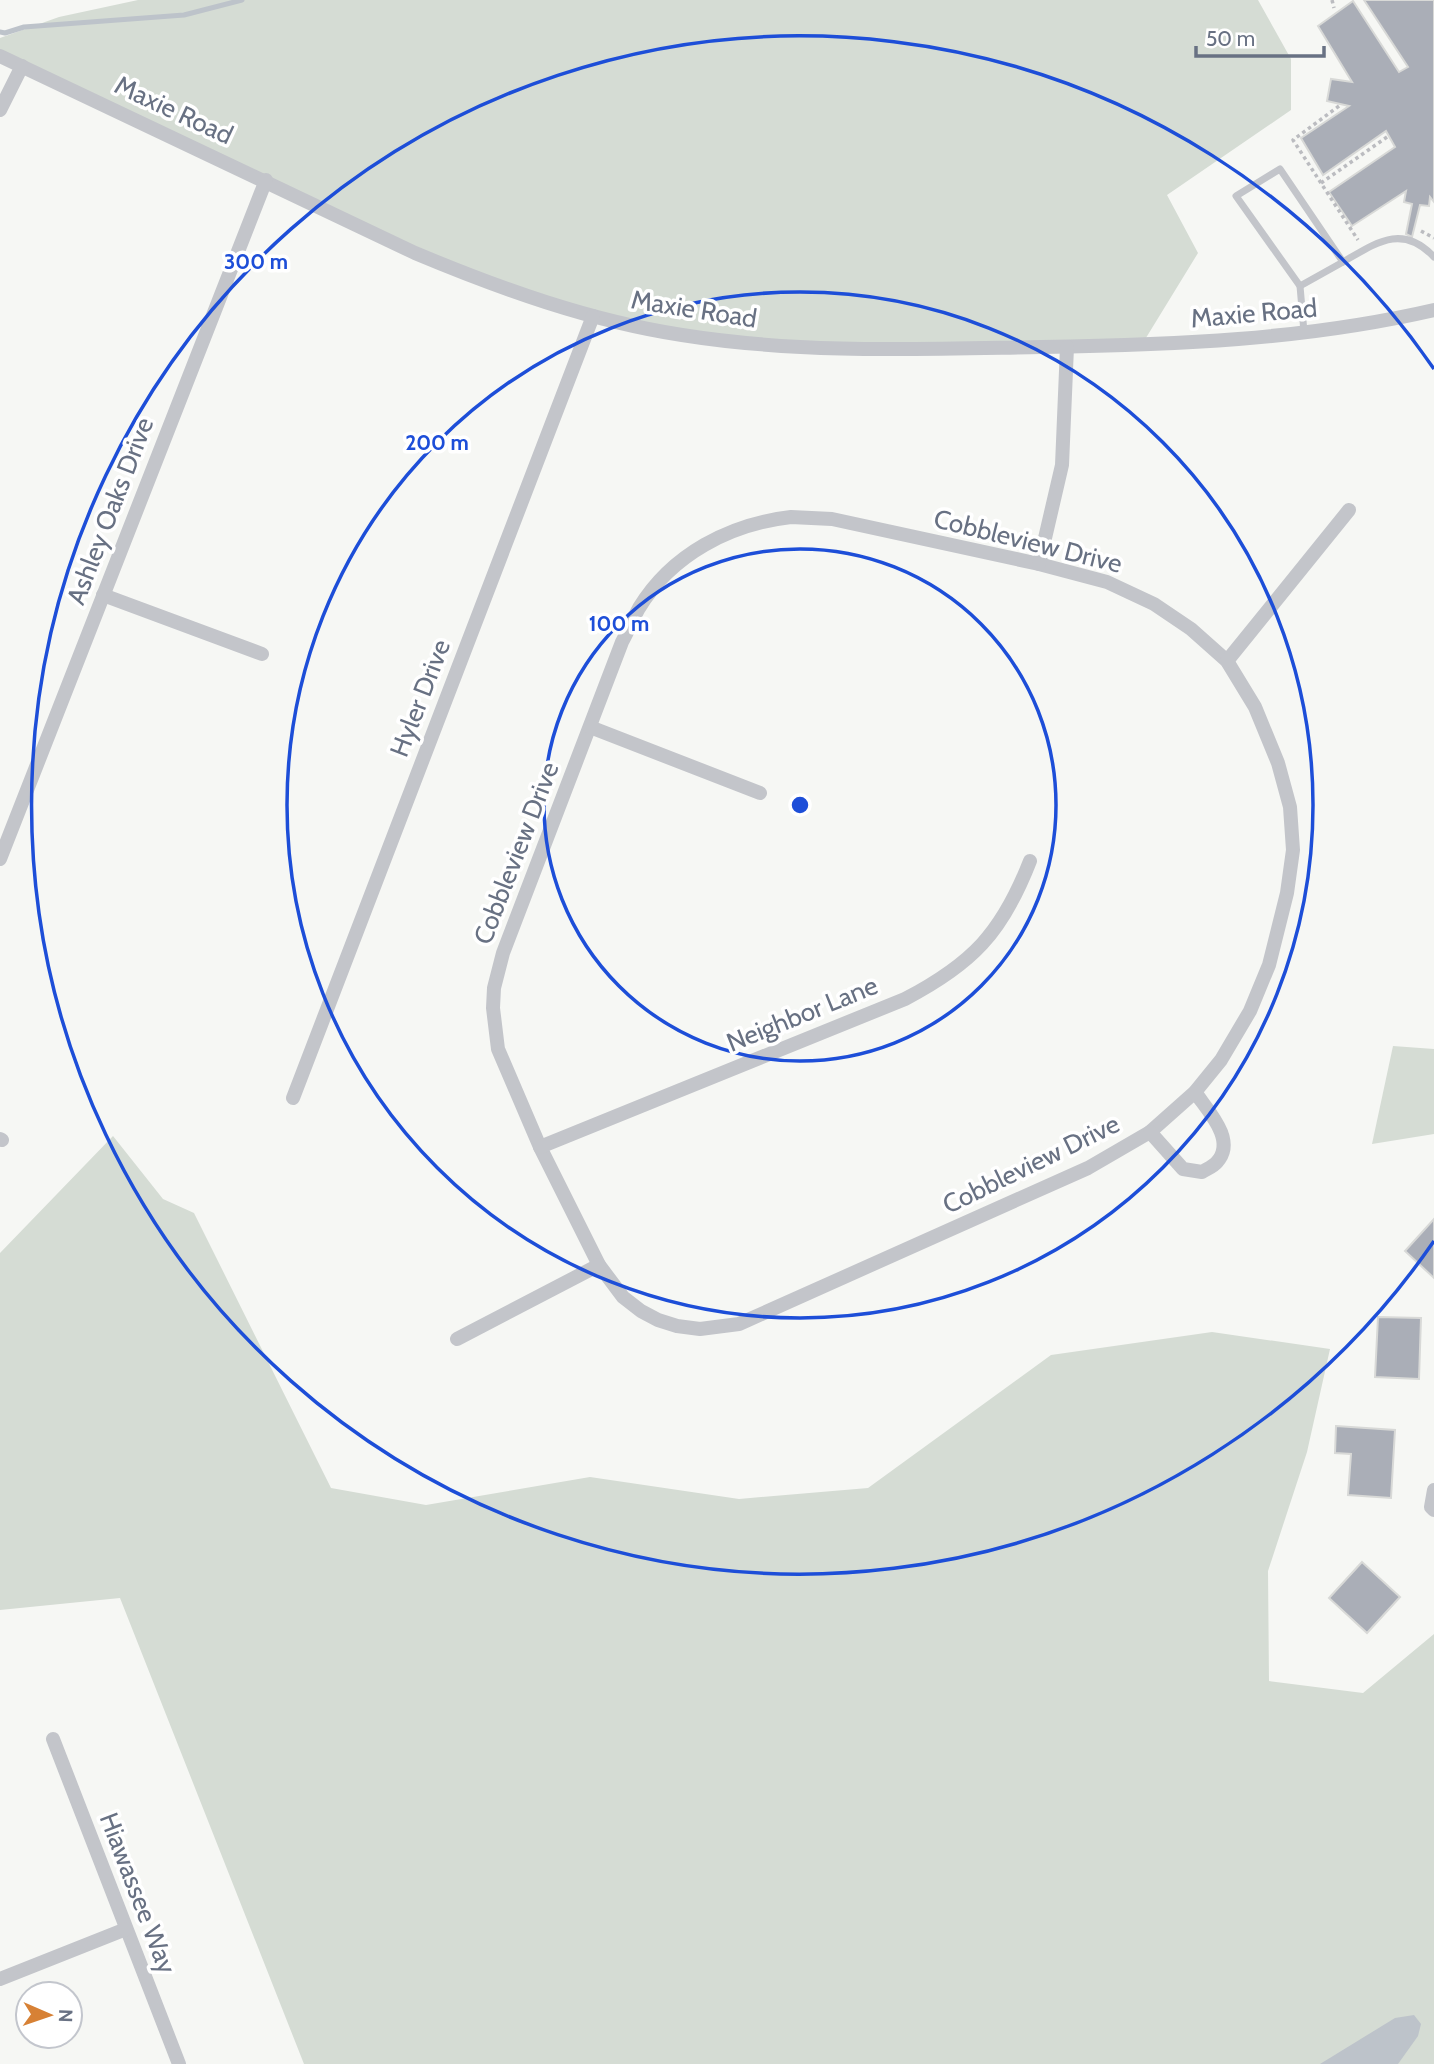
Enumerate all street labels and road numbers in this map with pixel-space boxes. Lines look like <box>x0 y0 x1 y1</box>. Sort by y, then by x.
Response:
street label: Maxie Road <box>110 69 238 151</box>
street label: Maxie Road <box>629 283 759 335</box>
street label: Maxie Road <box>1189 292 1319 334</box>
street label: Ashley Oaks Drive <box>60 413 160 609</box>
street label: Cobbleview Drive <box>931 502 1125 580</box>
street label: Hyler Drive <box>383 635 457 761</box>
street label: Cobbleview Drive <box>467 757 565 949</box>
street label: Neighbor Lane <box>722 969 882 1059</box>
street label: Cobbleview Drive <box>937 1107 1125 1221</box>
street label: Hiawassee Way <box>93 1808 183 1978</box>

